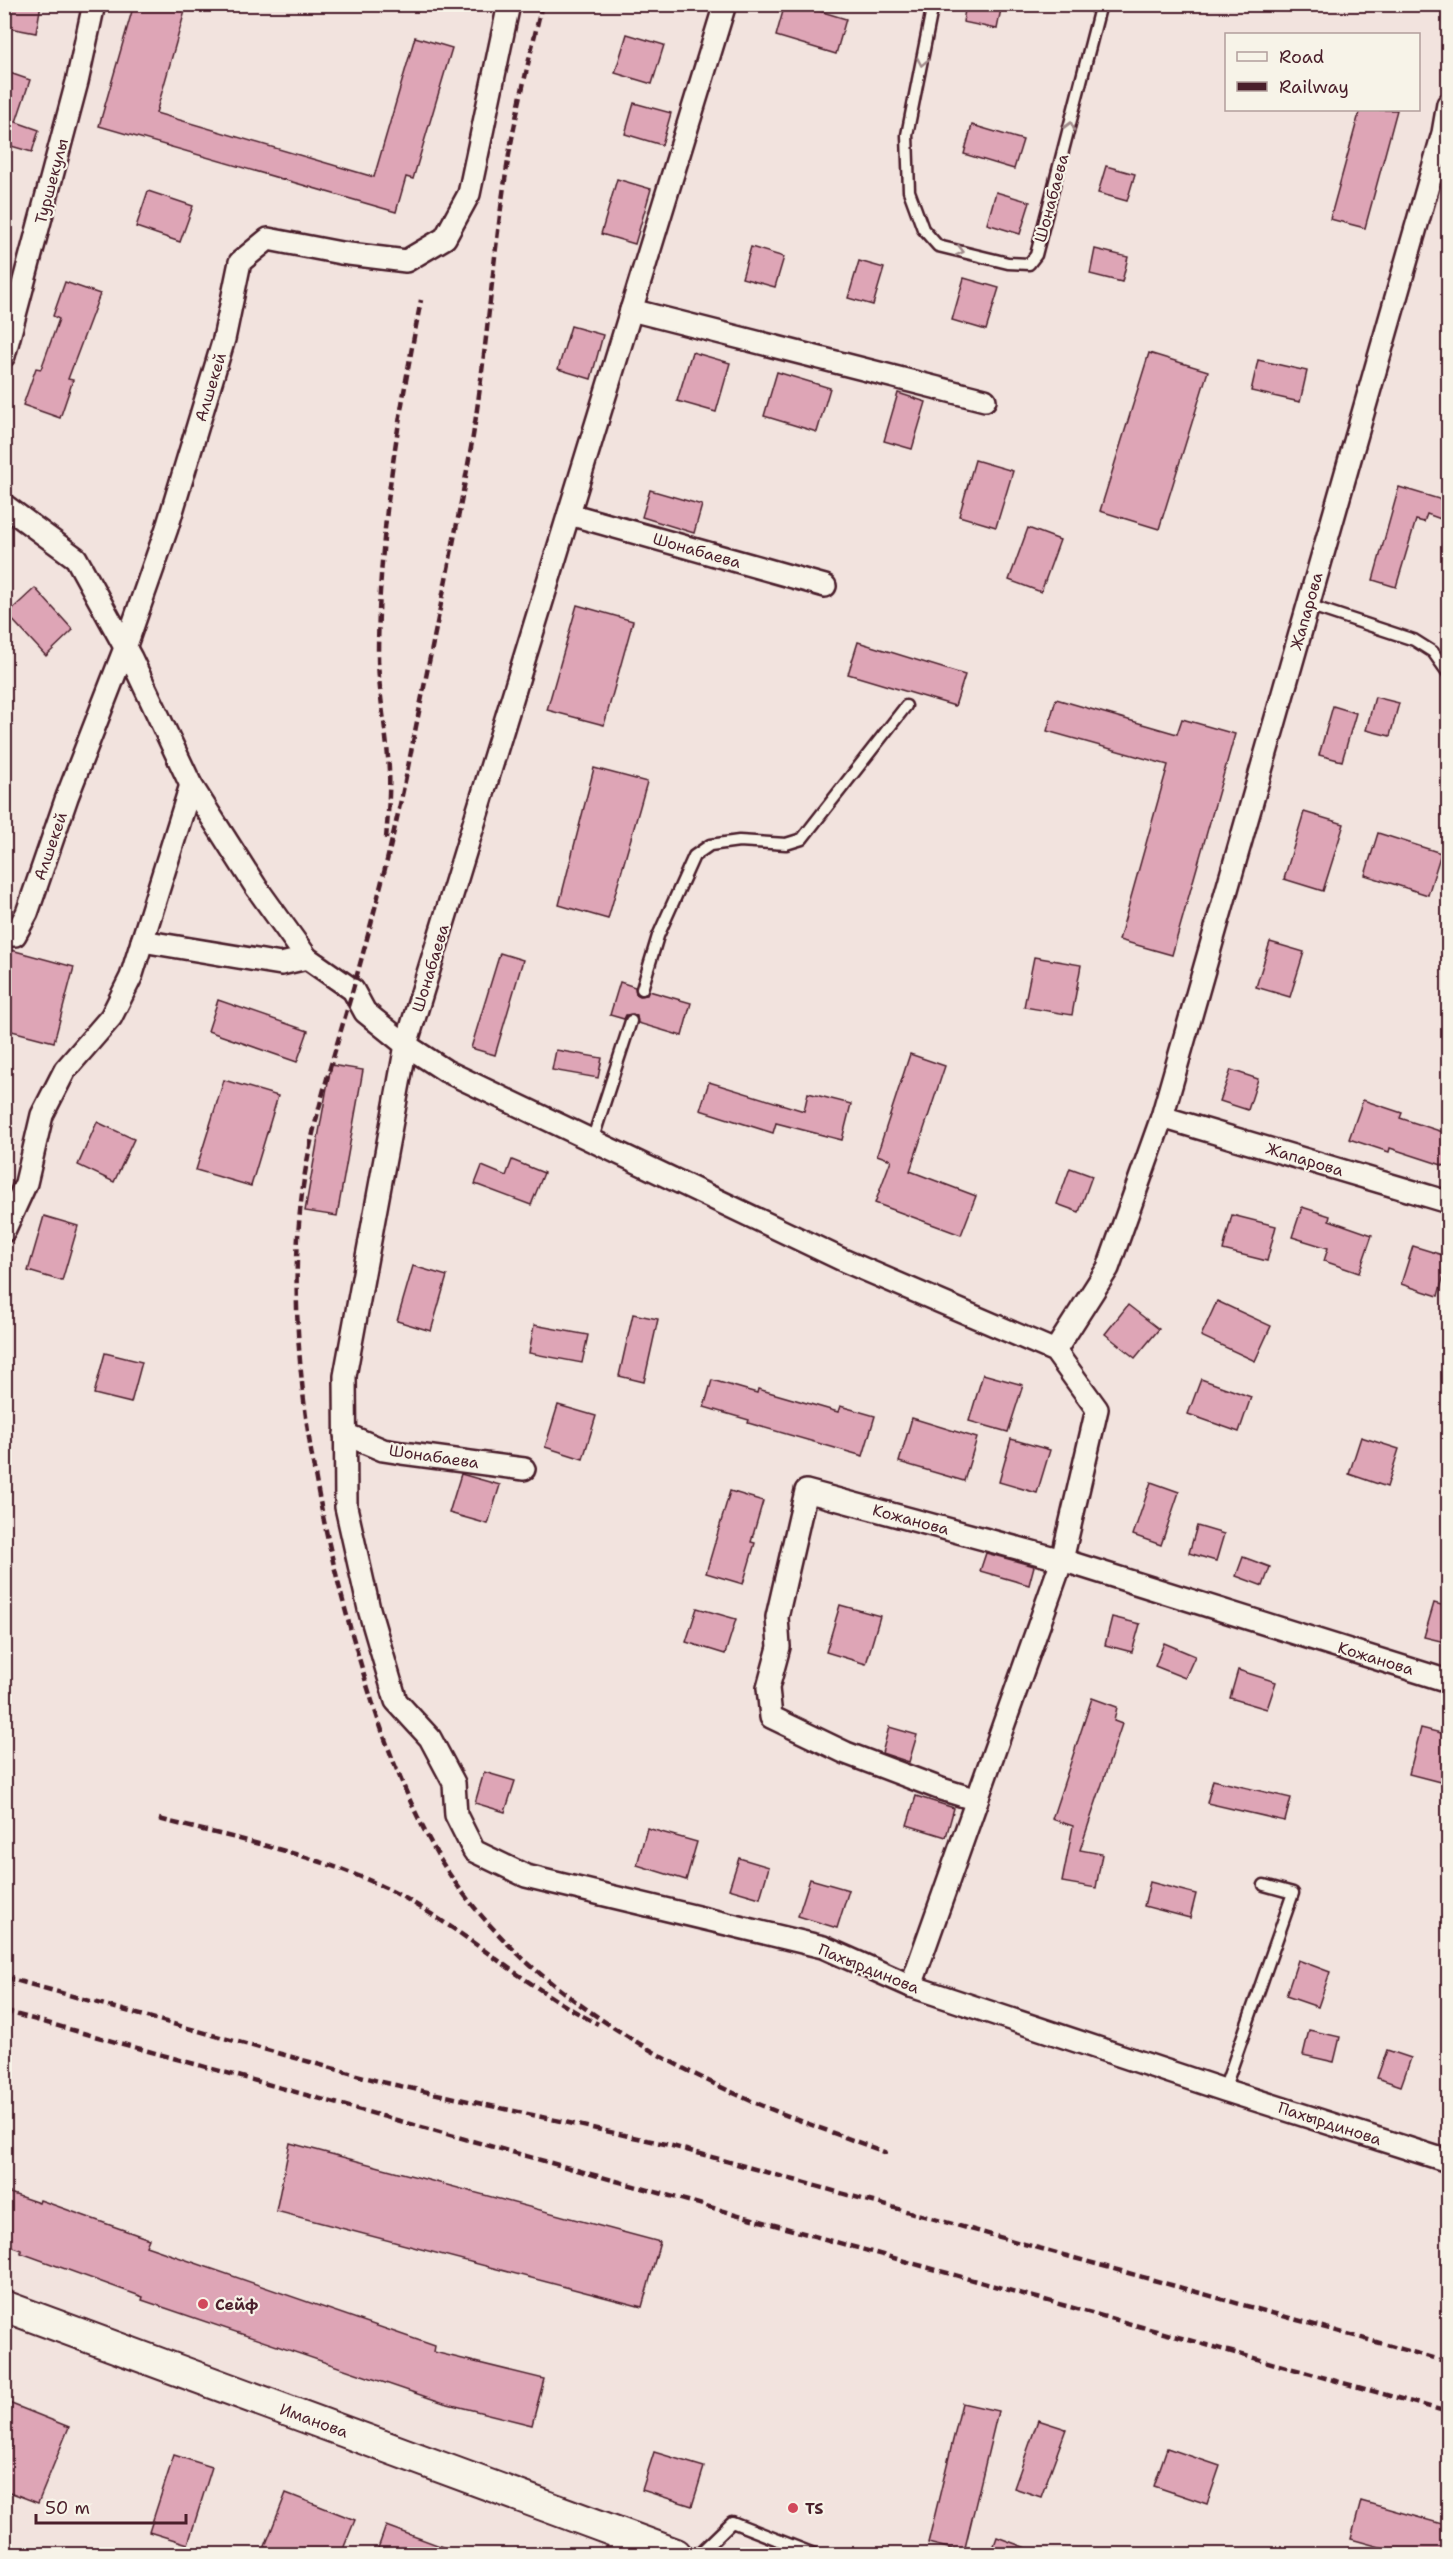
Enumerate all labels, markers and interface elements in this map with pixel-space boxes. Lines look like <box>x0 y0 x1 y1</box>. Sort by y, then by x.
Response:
legend <box>1225 33 1420 111</box>
text: Road <box>1279 45 1324 69</box>
one-way arrow <box>916 57 929 67</box>
text: Railway <box>1279 75 1349 99</box>
one-way arrow <box>1062 121 1075 131</box>
street label: Туршекулы <box>30 136 73 226</box>
street label: Шонабаева <box>1030 151 1073 245</box>
one-way arrow <box>954 244 964 257</box>
street label: Алшекей <box>190 350 231 424</box>
street label: Шонабаева <box>650 528 744 573</box>
street label: Жапарова <box>1285 570 1328 652</box>
street label: Алшекей <box>29 809 72 883</box>
street label: Шонабаева <box>407 922 454 1015</box>
street label: Жапарова <box>1264 1138 1346 1181</box>
street label: Шонабаева <box>387 1440 480 1473</box>
street label: Кожанова <box>870 1499 951 1540</box>
street label: Кожанова <box>1335 1637 1416 1680</box>
street label: Пахырдинова <box>815 1939 923 1998</box>
street label: Пахырдинова <box>1276 2097 1384 2150</box>
place label: Сейф <box>215 2294 258 2315</box>
marker: Сейф <box>196 2297 210 2311</box>
street label: Иманова <box>277 2398 351 2443</box>
scale bar <box>36 2487 186 2525</box>
text: 50 m <box>45 2496 90 2520</box>
place label: TS <box>805 2498 823 2519</box>
marker: TS <box>786 2501 800 2515</box>

